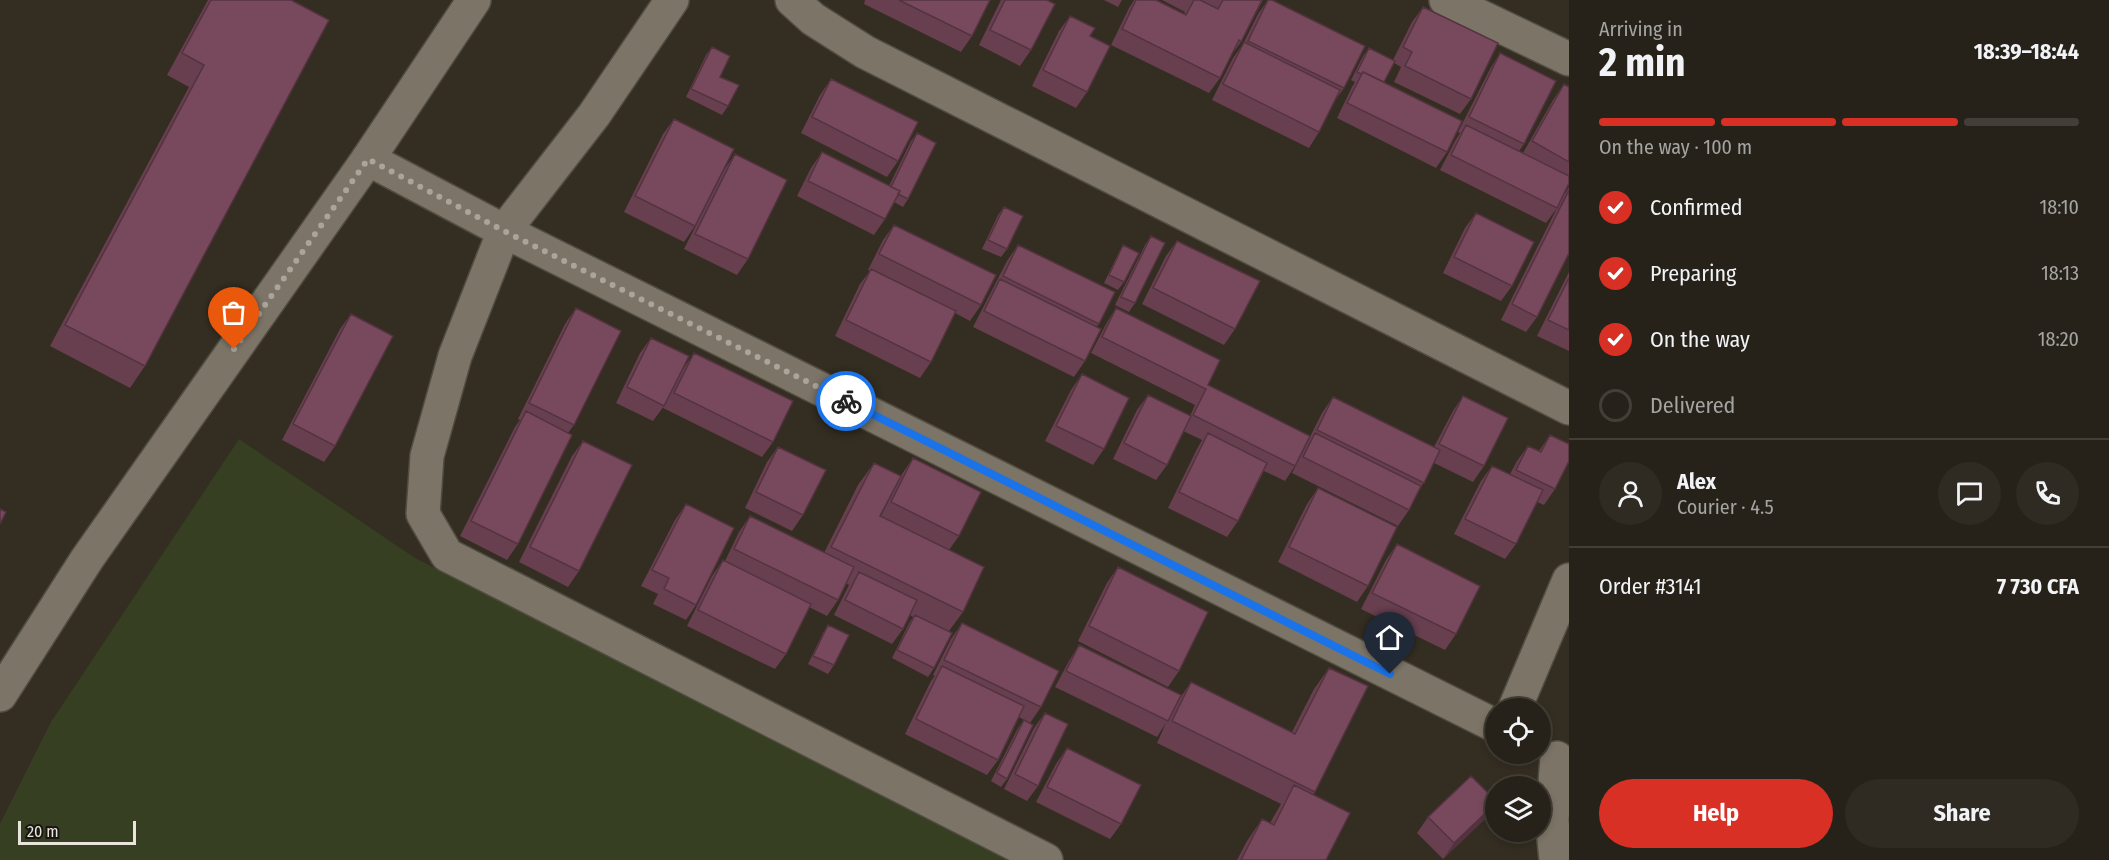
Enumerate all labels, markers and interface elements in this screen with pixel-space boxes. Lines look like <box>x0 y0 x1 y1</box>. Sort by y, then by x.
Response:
text: Arriving in <box>1599 17 1683 41</box>
text: 18:39–18:44 <box>1974 38 2079 65</box>
text: 2 min <box>1599 40 1685 86</box>
text: On the way · 100 m <box>1599 135 1752 159</box>
icon: check <box>1599 191 1632 224</box>
text: Confirmed <box>1650 194 1743 221</box>
text: 18:10 <box>2040 195 2079 219</box>
icon: check <box>1599 257 1632 290</box>
text: Preparing <box>1650 260 1736 287</box>
text: 18:13 <box>2041 261 2079 285</box>
pin <box>208 287 259 349</box>
icon: bag <box>217 296 250 329</box>
icon: check <box>1599 323 1632 356</box>
text: On the way <box>1650 326 1750 353</box>
text: 18:20 <box>2038 327 2079 351</box>
courier <box>816 371 876 431</box>
icon: bike <box>830 385 863 418</box>
text: Delivered <box>1650 392 1735 419</box>
button: person <box>1599 462 1662 525</box>
button: chat <box>1938 462 2001 525</box>
button: phone <box>2016 462 2079 525</box>
text: Alex <box>1677 468 1716 495</box>
text: Courier · 4.5 <box>1677 495 1774 519</box>
text: Order #3141 <box>1599 573 1702 600</box>
text: 7 730 CFA <box>1997 573 2079 600</box>
pin <box>1364 612 1415 674</box>
icon: home <box>1373 621 1406 654</box>
map controls <box>1485 698 1551 842</box>
button: locate <box>1485 698 1551 764</box>
button: layers <box>1485 776 1551 842</box>
button: Help <box>1599 779 1833 848</box>
button: Share <box>1845 779 2079 848</box>
scale bar <box>18 818 136 846</box>
text: 20 m <box>27 822 58 841</box>

